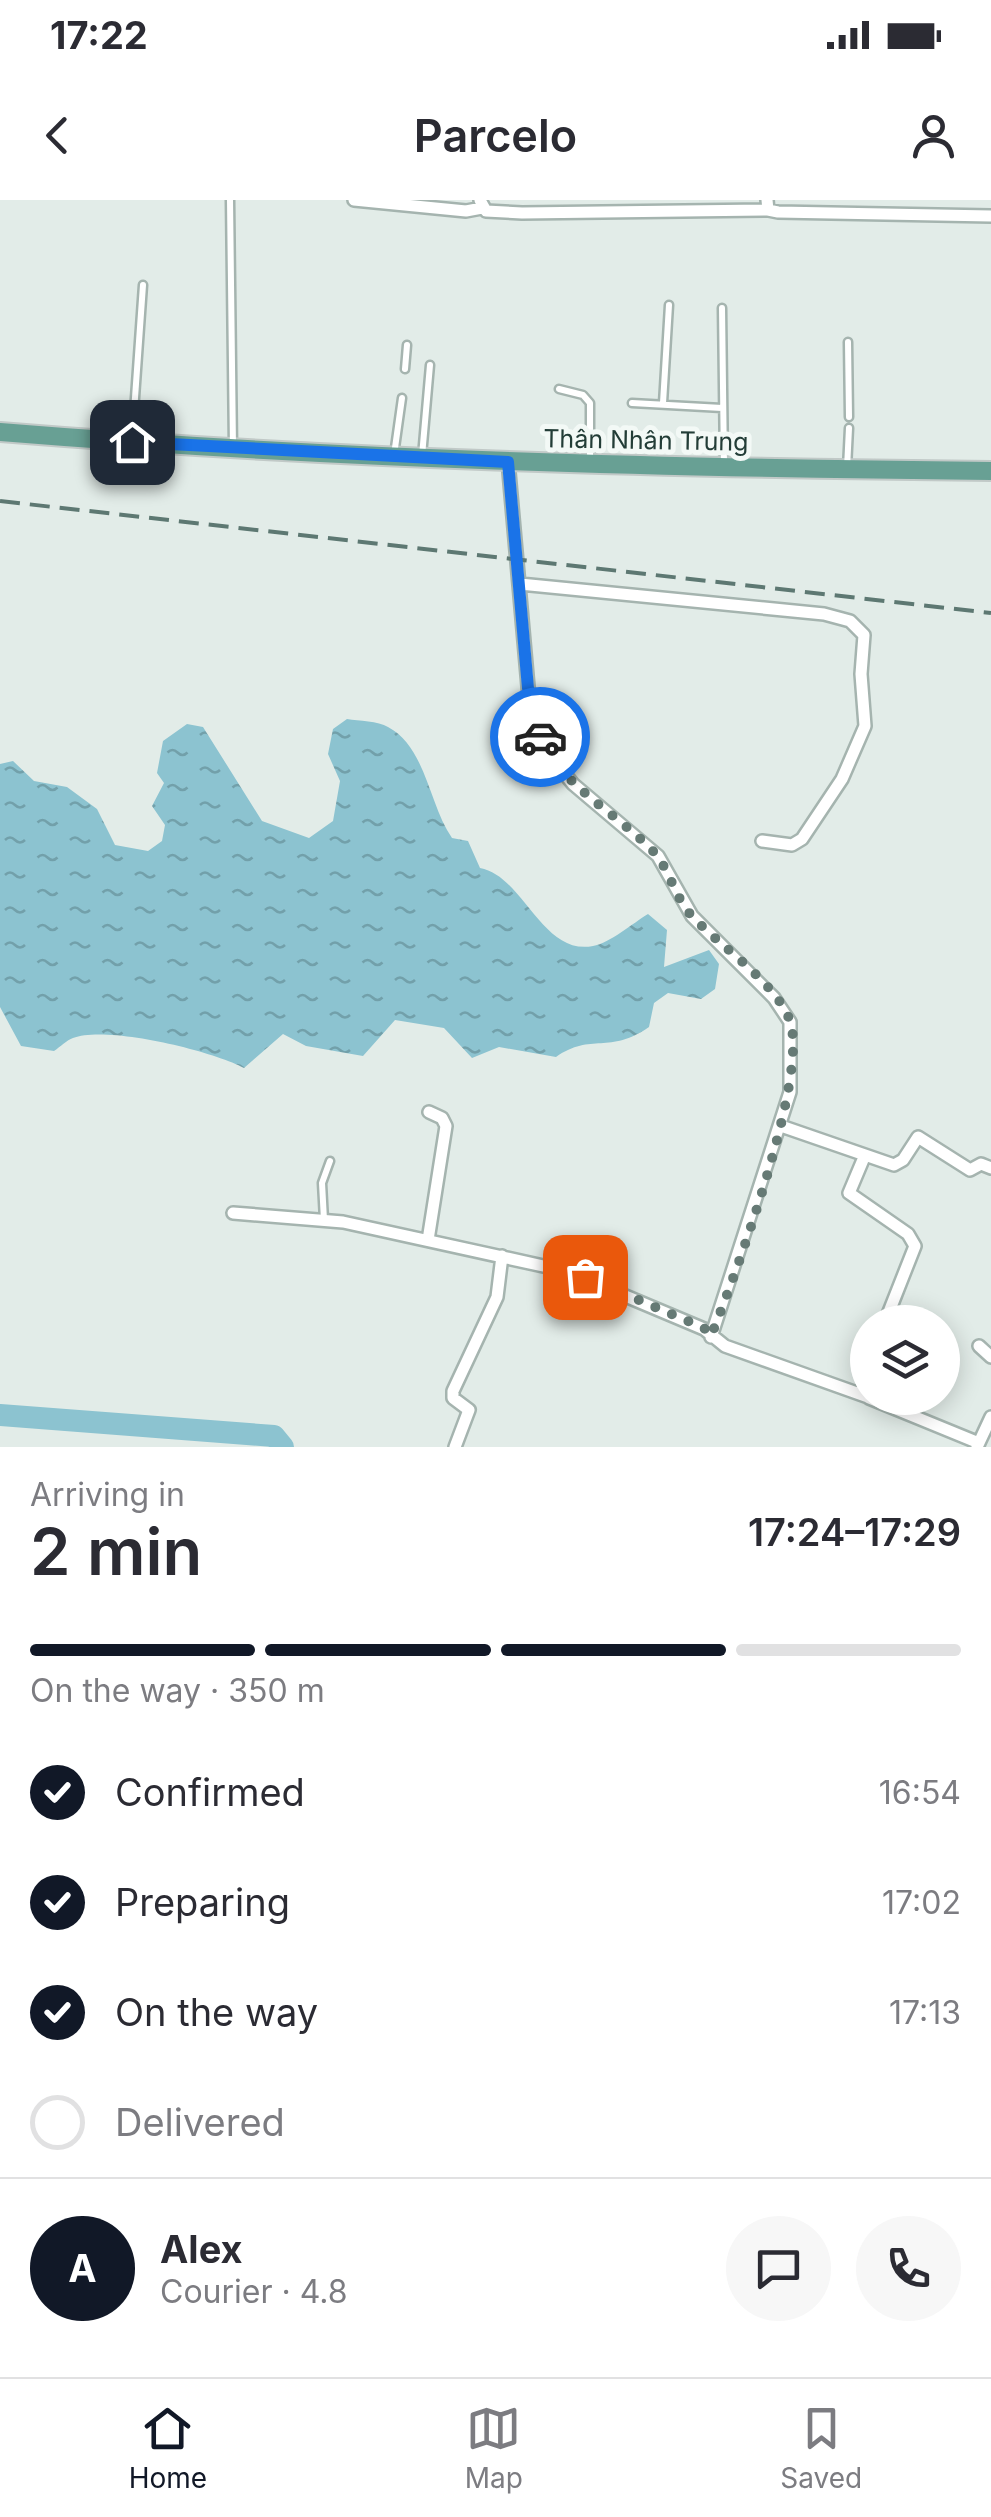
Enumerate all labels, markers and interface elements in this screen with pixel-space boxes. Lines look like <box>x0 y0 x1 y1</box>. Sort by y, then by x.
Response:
text: 17:22 <box>50 12 148 58</box>
icon: back <box>30 108 85 163</box>
text: Parcelo <box>414 108 577 163</box>
icon: person <box>906 108 961 163</box>
pin <box>90 400 175 485</box>
icon: home <box>105 415 160 470</box>
street label: Thân Nhân Trung <box>543 423 749 457</box>
courier <box>490 687 590 787</box>
icon: car <box>513 710 568 765</box>
pin <box>543 1235 628 1320</box>
icon: bag <box>558 1250 613 1305</box>
map controls <box>850 1305 960 1415</box>
button: layers <box>850 1305 960 1415</box>
text: Arriving in <box>30 1475 185 1514</box>
text: 17:24–17:29 <box>748 1509 961 1555</box>
text: 2 min <box>30 1512 202 1591</box>
text: On the way · 350 m <box>30 1671 325 1710</box>
icon: check <box>30 1765 85 1820</box>
text: Confirmed <box>115 1769 305 1815</box>
text: 16:54 <box>879 1773 961 1812</box>
icon: check <box>30 1875 85 1930</box>
text: Preparing <box>115 1879 290 1925</box>
text: 17:02 <box>882 1883 961 1922</box>
icon: check <box>30 1985 85 2040</box>
text: On the way <box>115 1989 318 2035</box>
text: 17:13 <box>889 1993 961 2032</box>
text: Delivered <box>115 2099 285 2145</box>
button: chat <box>726 2216 831 2321</box>
button: phone <box>856 2216 961 2321</box>
text: Alex <box>160 2226 243 2272</box>
text: A <box>68 2245 97 2291</box>
text: Courier · 4.8 <box>160 2272 348 2311</box>
tab: Home <box>129 2401 207 2495</box>
tab: Map <box>465 2401 523 2495</box>
tab: Saved <box>780 2401 862 2495</box>

